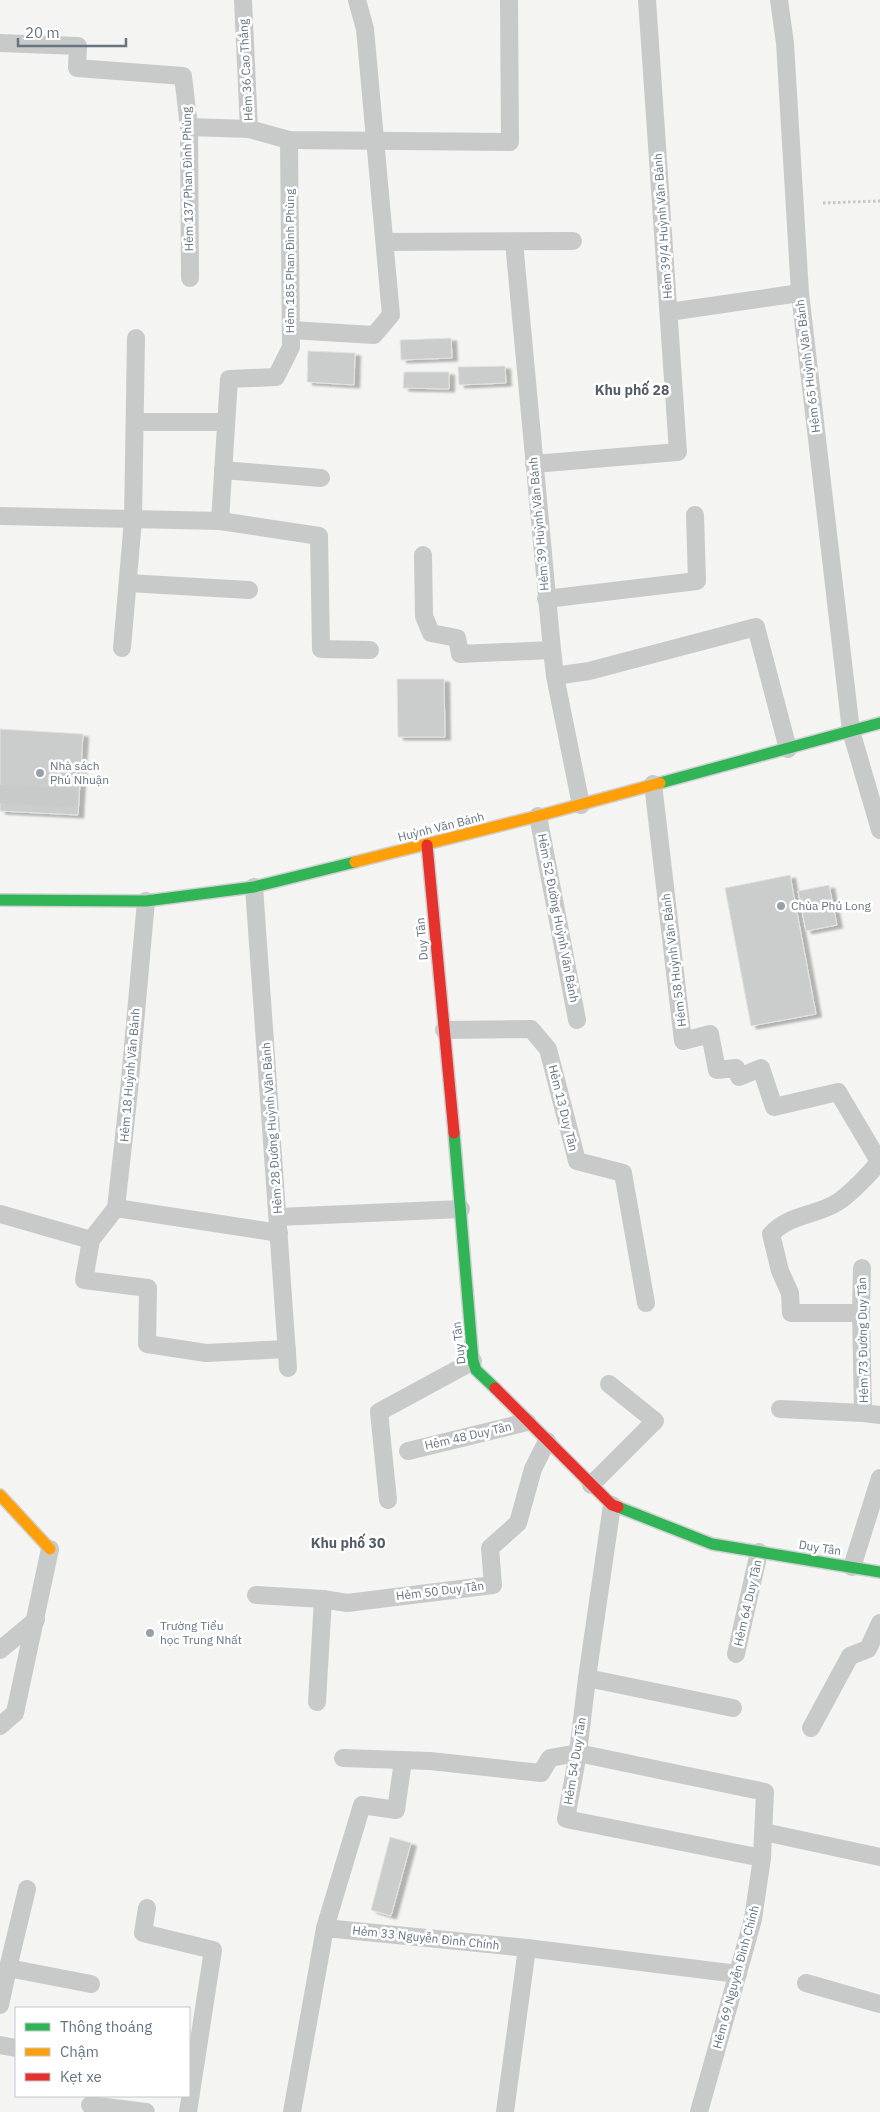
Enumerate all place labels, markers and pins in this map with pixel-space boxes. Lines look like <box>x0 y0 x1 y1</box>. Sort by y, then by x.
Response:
place label: Nhà sách Phú Nhuận <box>50 758 109 787</box>
marker: Nhà sách Phú Nhuận <box>34 767 46 779</box>
place label: Chùa Phú Long <box>791 898 871 913</box>
marker: Chùa Phú Long <box>775 900 787 912</box>
place label: Trường Tiểu học Trung Nhất <box>160 1618 242 1647</box>
marker: Trường Tiểu học Trung Nhất <box>144 1627 156 1639</box>

